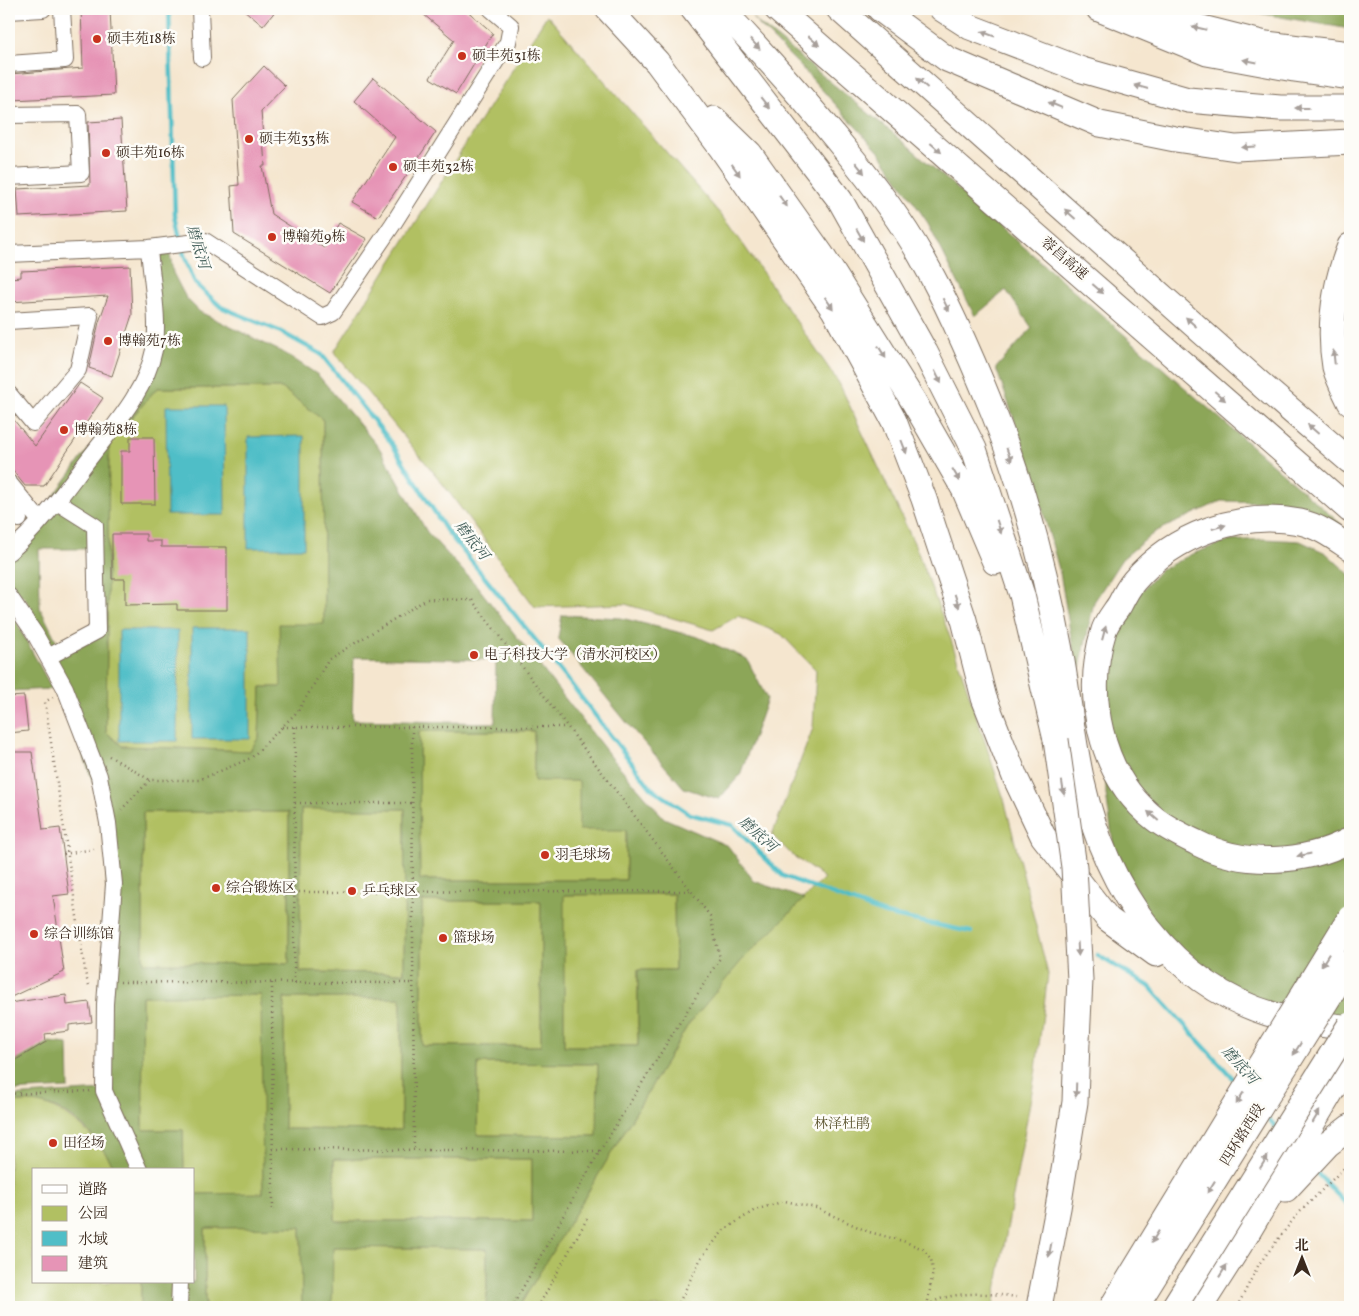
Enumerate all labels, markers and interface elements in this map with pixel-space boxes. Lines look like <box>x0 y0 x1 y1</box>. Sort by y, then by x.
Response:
one-way arrow <box>1192 24 1207 32</box>
one-way arrow <box>981 29 995 37</box>
place label: 硕丰苑18栋 <box>107 30 176 49</box>
marker: 硕丰苑18栋 <box>91 33 103 45</box>
one-way arrow <box>807 35 820 46</box>
one-way arrow <box>749 38 761 50</box>
place label: 硕丰苑31栋 <box>472 47 541 66</box>
marker: 硕丰苑31栋 <box>456 50 468 62</box>
one-way arrow <box>1242 57 1258 65</box>
one-way arrow <box>917 77 929 89</box>
one-way arrow <box>1134 82 1149 90</box>
one-way arrow <box>760 96 771 109</box>
one-way arrow <box>1048 101 1062 109</box>
one-way arrow <box>1293 104 1309 112</box>
place label: 硕丰苑33栋 <box>259 130 329 149</box>
marker: 硕丰苑33栋 <box>243 133 255 145</box>
one-way arrow <box>929 142 942 153</box>
one-way arrow <box>1241 143 1257 151</box>
place label: 硕丰苑16栋 <box>116 144 185 163</box>
marker: 硕丰苑16栋 <box>100 147 112 159</box>
place label: 硕丰苑32栋 <box>403 158 474 177</box>
marker: 硕丰苑32栋 <box>387 161 399 173</box>
one-way arrow <box>854 161 865 174</box>
one-way arrow <box>731 163 741 177</box>
one-way arrow <box>778 194 789 207</box>
one-way arrow <box>1064 208 1076 220</box>
water label: 磨底河 <box>180 222 214 274</box>
place label: 博翰苑9栋 <box>282 228 345 247</box>
one-way arrow <box>855 228 864 241</box>
marker: 博翰苑9栋 <box>266 231 278 243</box>
street label: 蓉昌高速 <box>1037 233 1091 285</box>
one-way arrow <box>1091 283 1103 295</box>
one-way arrow <box>824 297 834 310</box>
one-way arrow <box>942 298 950 312</box>
one-way arrow <box>1185 317 1197 328</box>
place label: 博翰苑7栋 <box>118 332 181 351</box>
marker: 博翰苑7栋 <box>102 335 114 347</box>
one-way arrow <box>878 345 887 358</box>
one-way arrow <box>1330 348 1338 364</box>
one-way arrow <box>934 370 942 384</box>
one-way arrow <box>1214 390 1226 401</box>
place label: 博翰苑8栋 <box>74 421 137 440</box>
marker: 博翰苑8栋 <box>58 424 70 436</box>
one-way arrow <box>1307 424 1320 435</box>
one-way arrow <box>900 440 908 455</box>
one-way arrow <box>1006 447 1013 462</box>
one-way arrow <box>952 468 961 481</box>
water label: 磨底河 <box>449 517 495 568</box>
one-way arrow <box>996 520 1004 535</box>
one-way arrow <box>1211 523 1226 531</box>
one-way arrow <box>954 593 962 608</box>
one-way arrow <box>1101 626 1109 641</box>
place label: 电子科技大学（清水河校区） <box>484 646 666 665</box>
marker: 电子科技大学（清水河校区） <box>468 649 480 661</box>
one-way arrow <box>1059 780 1067 796</box>
one-way arrow <box>1147 811 1159 822</box>
water label: 磨底河 <box>733 812 783 860</box>
place label: 羽毛球场 <box>555 846 611 865</box>
marker: 羽毛球场 <box>539 849 551 861</box>
one-way arrow <box>1296 852 1312 860</box>
place label: 综合锻炼区 <box>226 879 296 898</box>
marker: 综合锻炼区 <box>210 882 222 894</box>
place label: 乒乓球区 <box>362 882 418 901</box>
marker: 乒乓球区 <box>346 885 358 897</box>
place label: 综合训练馆 <box>44 925 114 944</box>
marker: 综合训练馆 <box>28 928 40 940</box>
place label: 篮球场 <box>453 929 495 948</box>
marker: 篮球场 <box>437 932 449 944</box>
one-way arrow <box>1075 942 1083 958</box>
one-way arrow <box>1320 953 1329 967</box>
water label: 磨底河 <box>1216 1042 1264 1092</box>
one-way arrow <box>1292 1042 1301 1056</box>
one-way arrow <box>1071 1082 1079 1098</box>
one-way arrow <box>1235 1092 1244 1105</box>
street label: 四环路西段 <box>1216 1100 1270 1170</box>
one-way arrow <box>1311 1111 1320 1124</box>
park label: 林泽杜鹃 <box>814 1115 870 1134</box>
place label: 田径场 <box>63 1134 105 1153</box>
marker: 田径场 <box>47 1137 59 1149</box>
one-way arrow <box>1260 1155 1269 1168</box>
legend <box>32 1168 195 1284</box>
text: 道路 <box>78 1180 108 1201</box>
one-way arrow <box>1206 1180 1215 1193</box>
text: 公园 <box>78 1204 108 1225</box>
text: 水域 <box>78 1230 108 1251</box>
one-way arrow <box>1150 1230 1159 1244</box>
north arrow <box>1276 1234 1326 1284</box>
text: 北 <box>1295 1237 1309 1256</box>
one-way arrow <box>1046 1242 1054 1258</box>
text: 建筑 <box>78 1254 108 1275</box>
one-way arrow <box>1219 1264 1228 1278</box>

